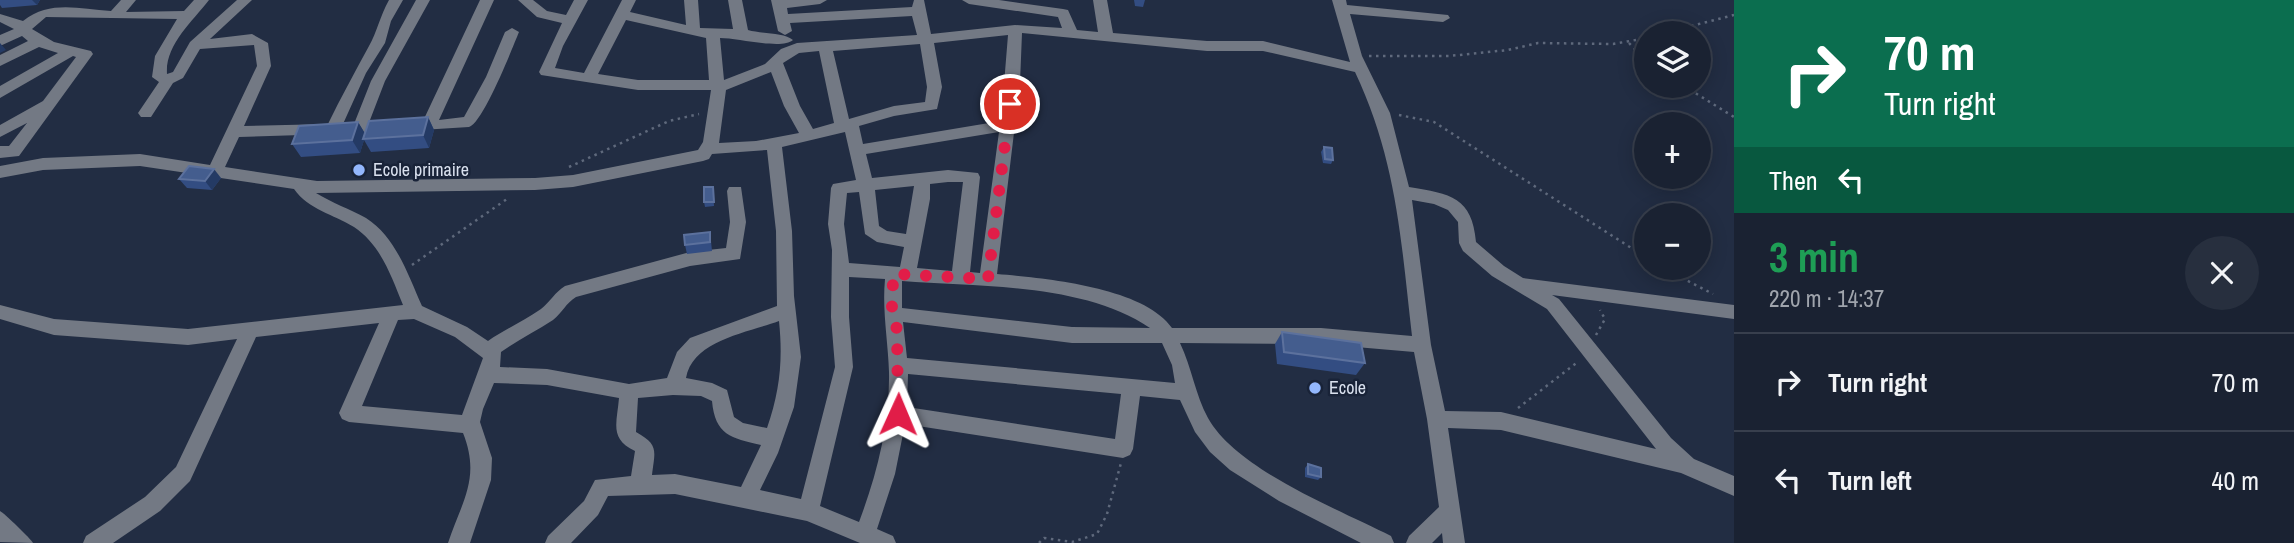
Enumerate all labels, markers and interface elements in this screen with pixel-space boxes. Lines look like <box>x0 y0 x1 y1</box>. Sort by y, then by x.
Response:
text: 70 m <box>1884 19 1976 85</box>
map controls <box>1634 21 1711 280</box>
button: layers <box>1634 21 1711 98</box>
icon: right <box>1769 28 1860 119</box>
pin <box>980 74 1040 134</box>
text: Turn right <box>1884 82 1996 125</box>
icon: arrive <box>991 85 1029 123</box>
button: + <box>1634 112 1711 189</box>
place label: Ecole primaire <box>373 157 469 182</box>
icon: left <box>1832 161 1870 199</box>
marker: Ecole primaire <box>351 162 367 178</box>
text: Then <box>1769 163 1818 198</box>
button: − <box>1634 203 1711 280</box>
text: 3 min <box>1769 229 1859 285</box>
button: close <box>2185 236 2259 310</box>
text: 220 m · 14:37 <box>1769 283 1884 314</box>
icon: right <box>1769 363 1807 401</box>
text: Turn right <box>1828 365 1927 400</box>
text: 70 m <box>2212 365 2259 400</box>
place label: Ecole <box>1329 375 1366 400</box>
position arrow <box>861 377 935 451</box>
marker: Ecole <box>1307 380 1323 396</box>
icon: left <box>1769 461 1807 499</box>
text: Turn left <box>1828 463 1912 498</box>
text: 40 m <box>2212 463 2259 498</box>

